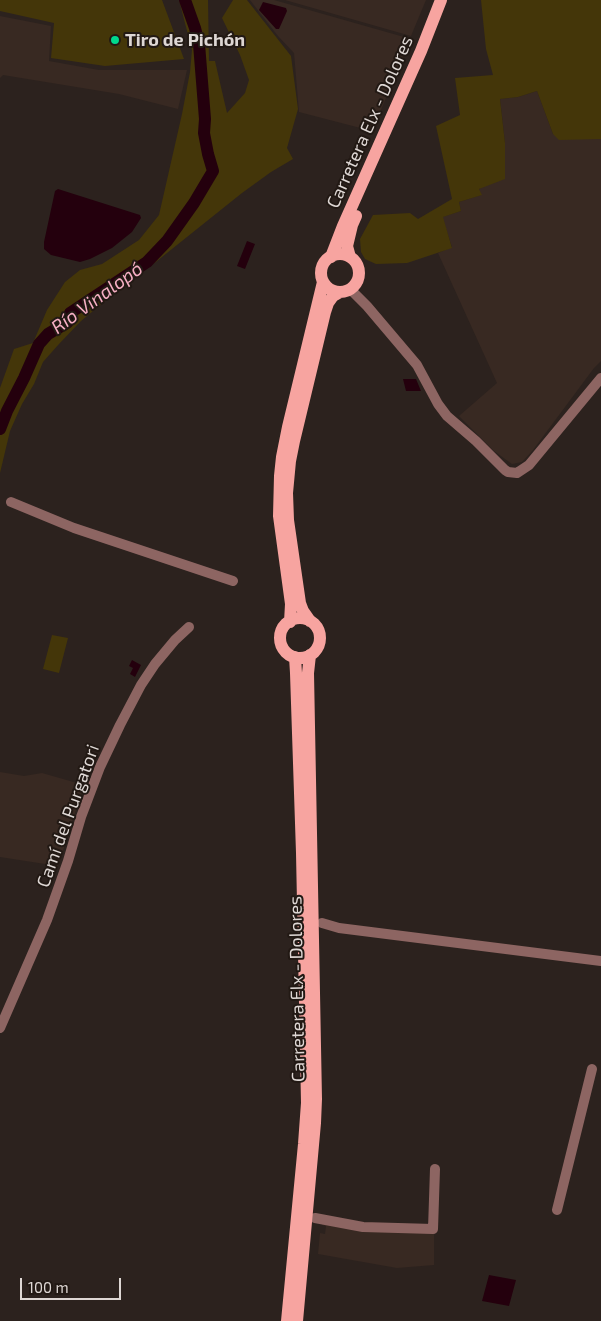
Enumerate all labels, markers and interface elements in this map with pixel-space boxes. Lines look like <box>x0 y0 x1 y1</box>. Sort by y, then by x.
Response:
place label: Tiro de Pichón <box>125 29 245 51</box>
street label: Carretera Elx - Dolores <box>322 33 418 211</box>
marker: Tiro de Pichón <box>109 34 121 46</box>
water label: Río Vinalopó <box>47 257 147 339</box>
street label: Camí del Purgatori <box>32 742 104 890</box>
street label: Carretera Elx - Dolores <box>285 896 309 1082</box>
scale bar <box>22 1268 124 1300</box>
text: 100 m <box>28 1278 69 1296</box>

